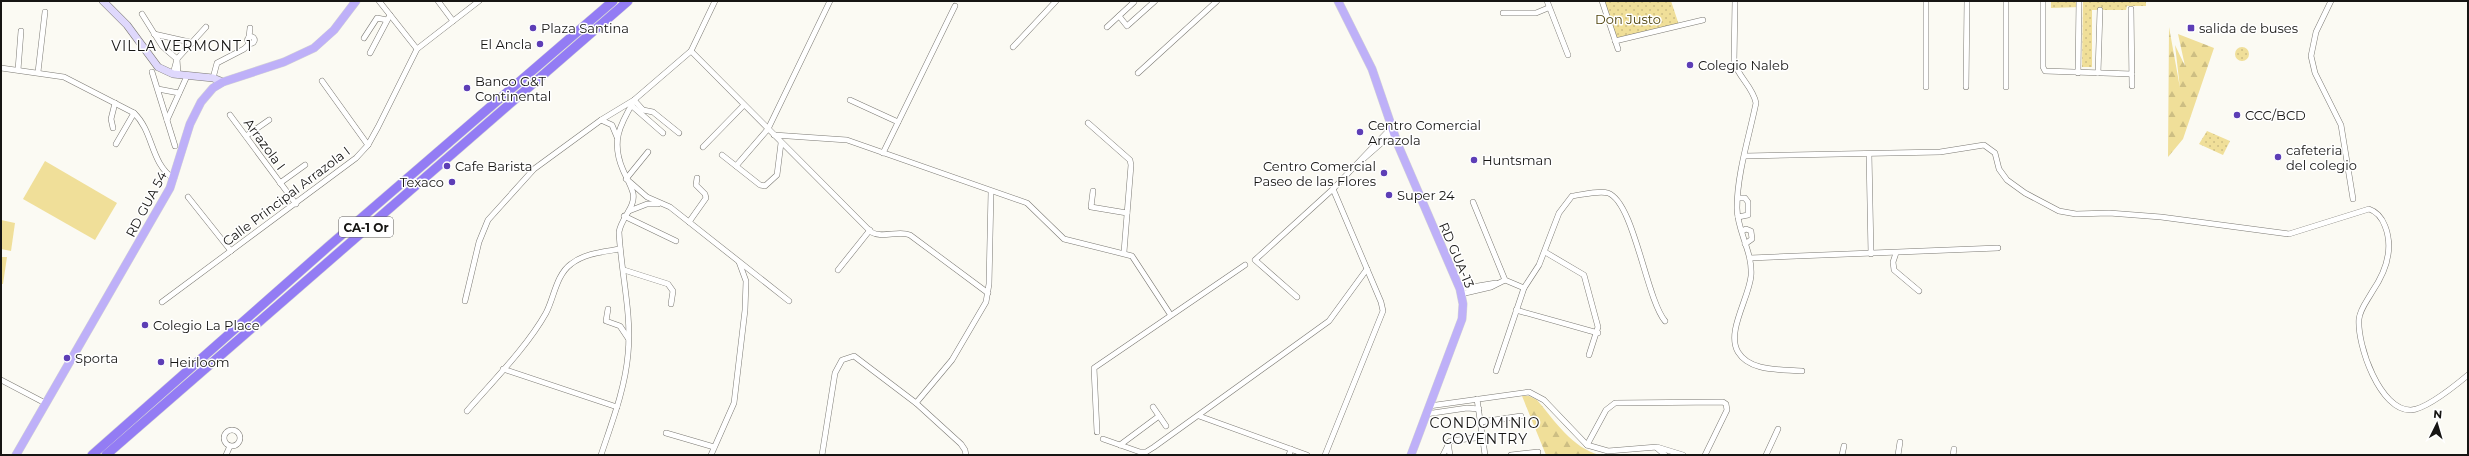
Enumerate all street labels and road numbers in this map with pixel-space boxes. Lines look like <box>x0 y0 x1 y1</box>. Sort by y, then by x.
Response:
street label: Arrazola I <box>241 115 289 173</box>
street label: Calle Principal Arrazola I <box>219 143 353 249</box>
street label: RD GUA 54 <box>122 168 170 240</box>
road number: CA-1 Or <box>339 217 393 237</box>
street label: RD GUA-13 <box>1436 220 1478 290</box>

